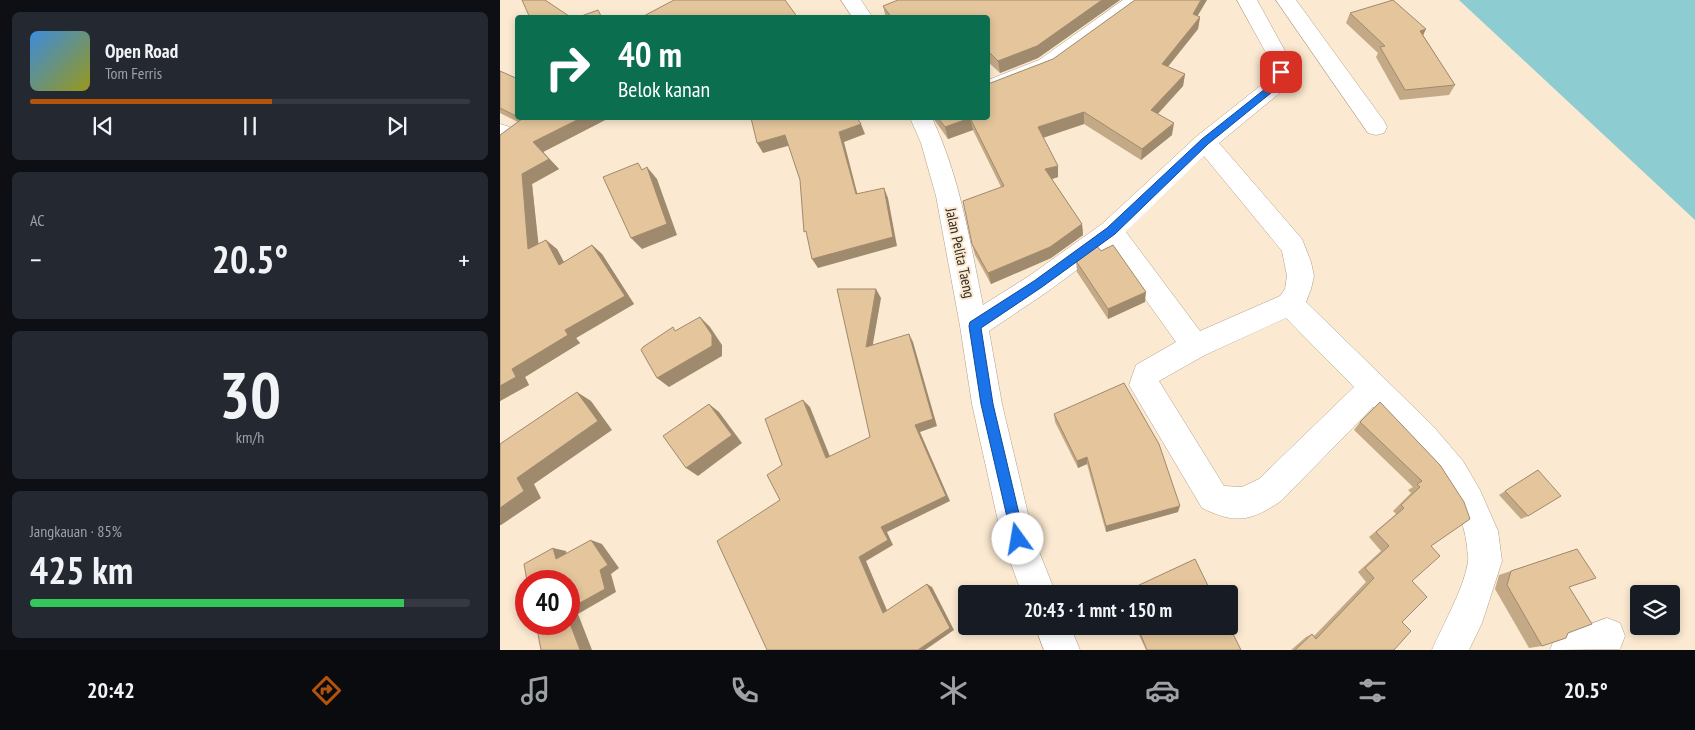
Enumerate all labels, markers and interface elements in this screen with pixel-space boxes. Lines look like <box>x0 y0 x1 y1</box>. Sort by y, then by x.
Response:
text: 40 m <box>618 31 682 77</box>
icon: right <box>535 35 600 100</box>
text: Open Road <box>105 39 178 63</box>
pin <box>1260 51 1302 93</box>
icon: arrive <box>1267 58 1295 86</box>
text: Tom Ferris <box>105 63 162 83</box>
text: Belok kanan <box>618 75 710 103</box>
icon: previous <box>89 112 117 140</box>
icon: pause <box>236 112 264 140</box>
icon: next <box>383 112 411 140</box>
street label: Jalan Pelita Taeng <box>941 205 979 300</box>
text: AC <box>30 210 45 230</box>
text: 20.5° <box>212 234 288 283</box>
text: − <box>30 241 42 278</box>
text: + <box>458 241 470 278</box>
text: 30 <box>219 352 281 436</box>
text: km/h <box>236 427 264 447</box>
position arrow <box>991 512 1043 564</box>
text: Jangkauan · 85% <box>30 521 122 541</box>
text: 425 km <box>30 545 133 594</box>
speed limit sign: 40 <box>515 570 580 635</box>
map controls <box>1630 585 1680 635</box>
button: layers <box>1630 585 1680 635</box>
text: 20:43 · 1 mnt · 150 m <box>1024 598 1172 622</box>
icon: directions <box>309 673 344 708</box>
icon: music <box>518 673 553 708</box>
icon: phone <box>727 673 762 708</box>
icon: climate <box>936 673 971 708</box>
icon: car <box>1145 673 1180 708</box>
icon: filters <box>1355 673 1390 708</box>
text: 20:42 <box>87 676 135 704</box>
text: 20.5° <box>1564 676 1608 704</box>

